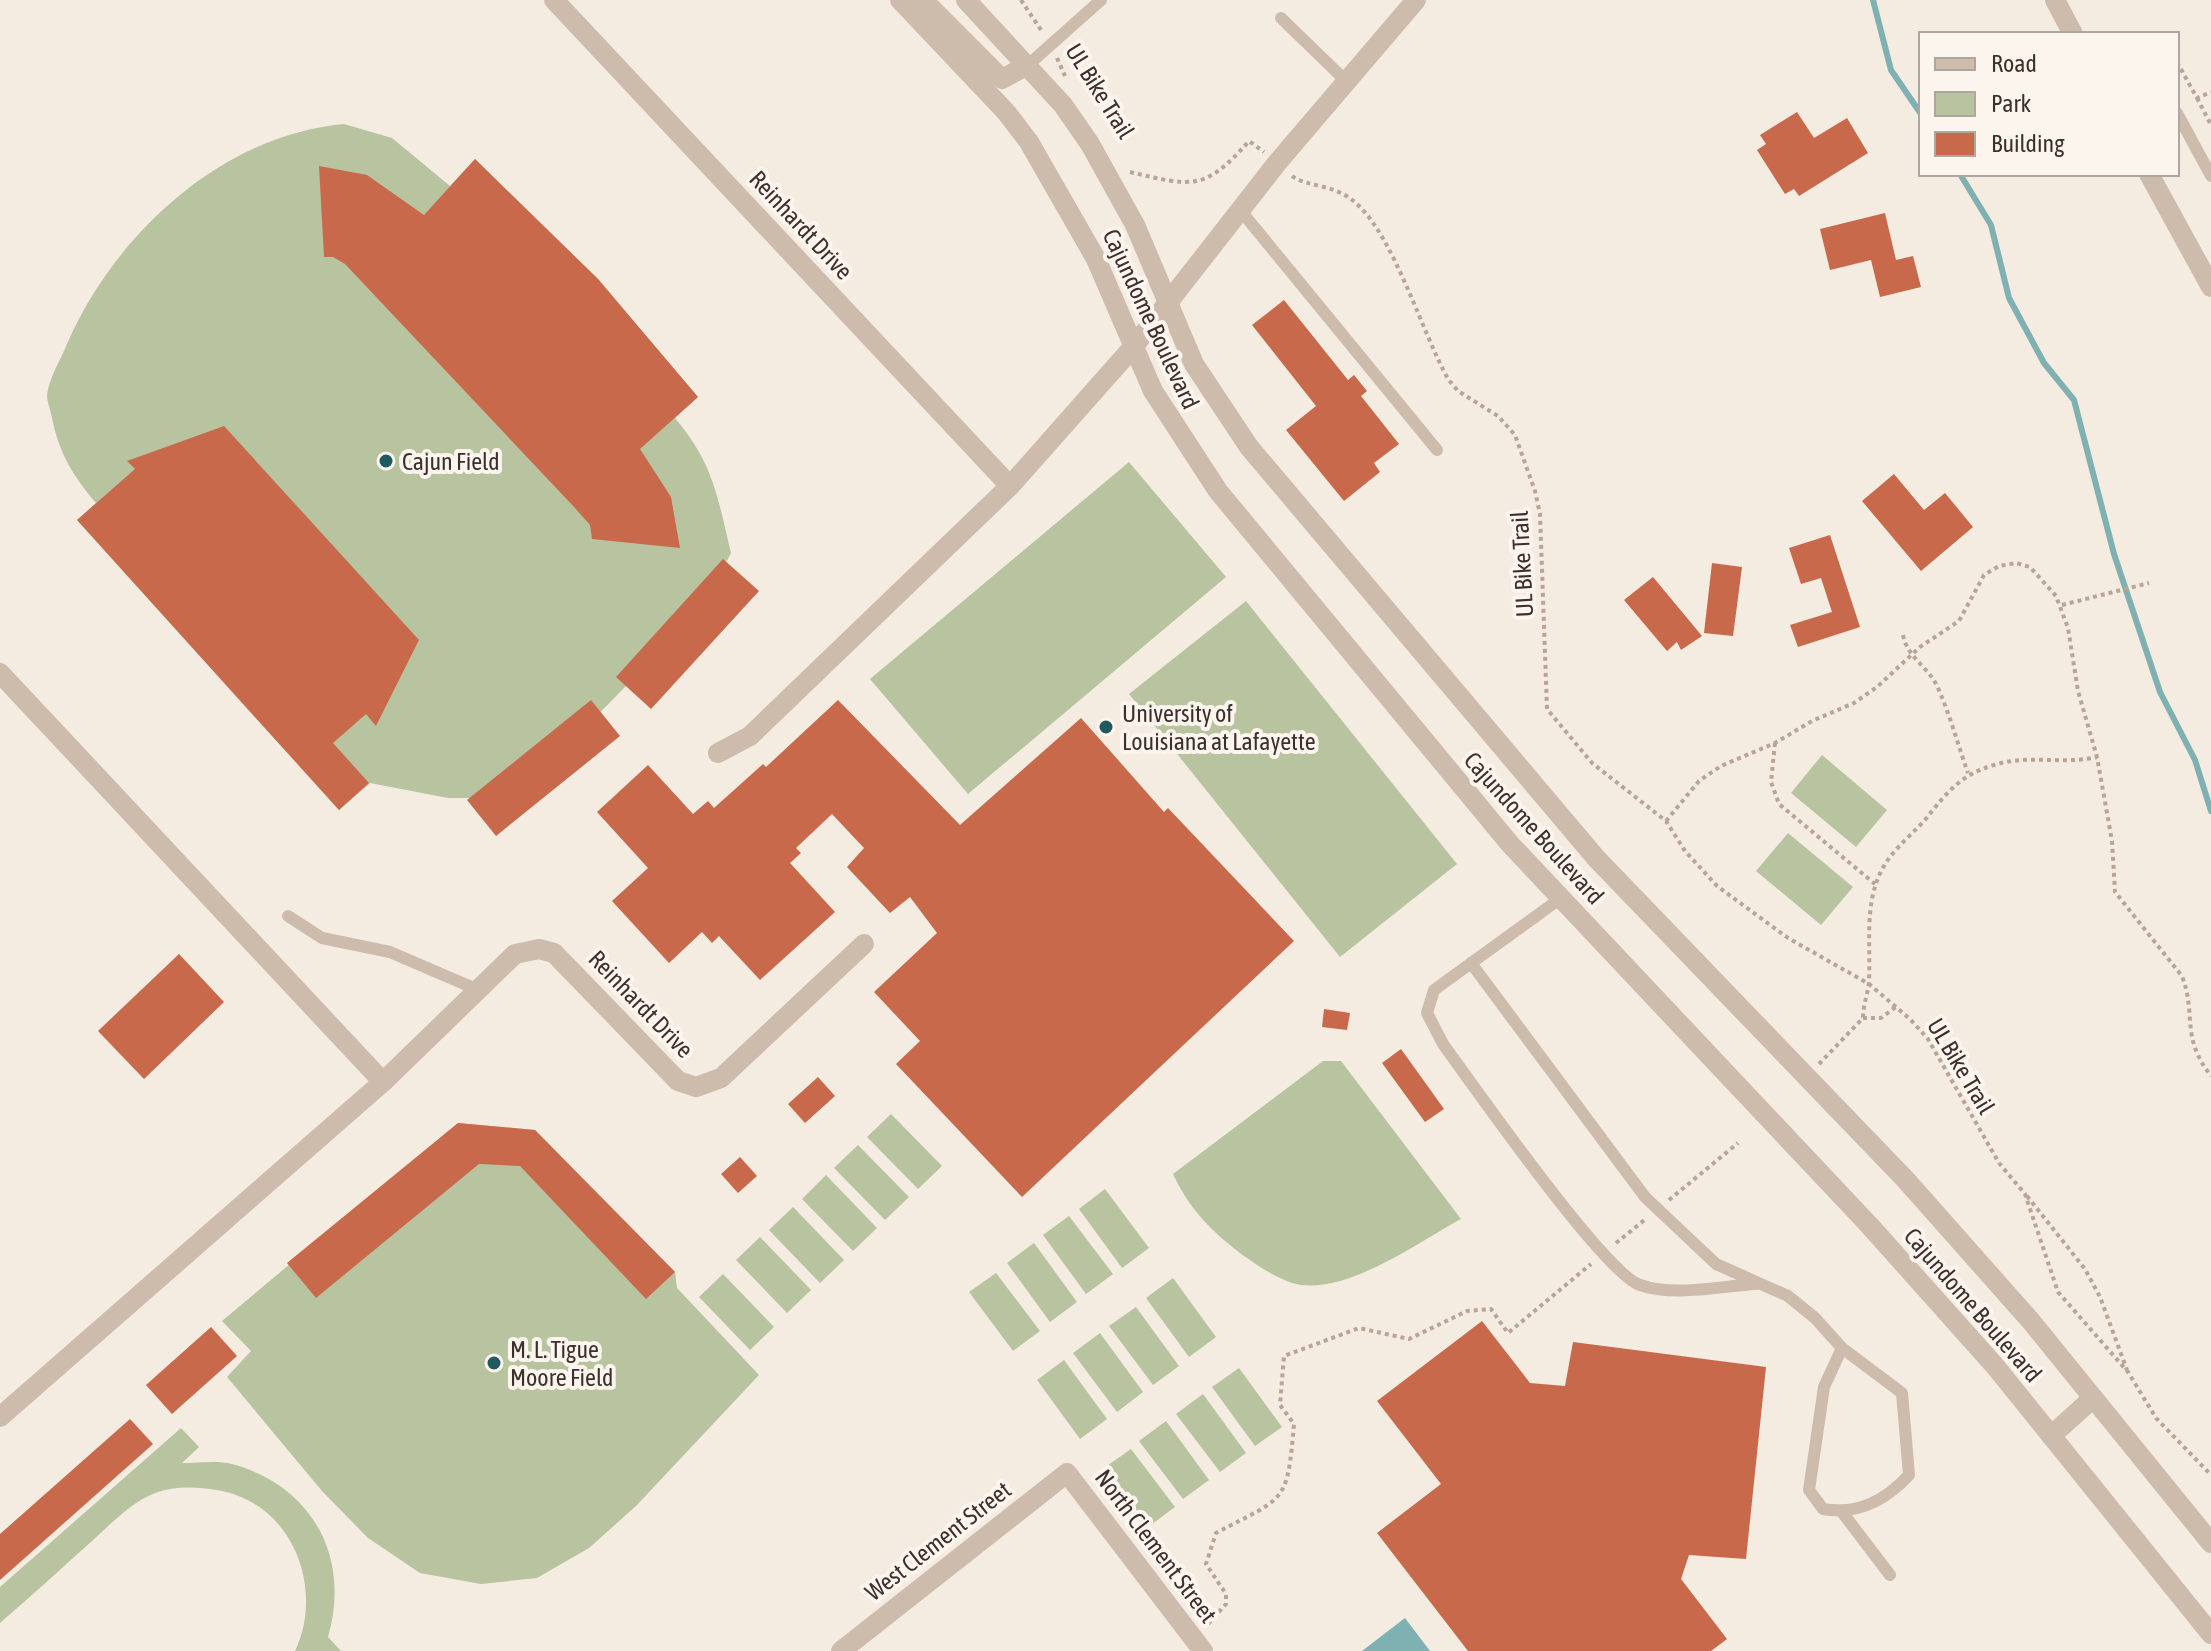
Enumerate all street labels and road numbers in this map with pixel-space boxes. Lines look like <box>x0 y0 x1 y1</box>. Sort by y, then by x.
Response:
street label: UL Bike Trail <box>1060 39 1140 144</box>
street label: Reinhardt Drive <box>744 165 858 285</box>
street label: Cajundome Boulevard <box>1098 225 1204 413</box>
street label: UL Bike Trail <box>1506 509 1538 618</box>
street label: Cajundome Boulevard <box>1459 746 1609 910</box>
street label: Reinhardt Drive <box>583 945 699 1063</box>
street label: UL Bike Trail <box>1922 1013 2000 1119</box>
street label: Cajundome Boulevard <box>1899 1223 2047 1387</box>
street label: North Clement Street <box>1090 1464 1222 1628</box>
street label: West Clement Street <box>860 1476 1016 1606</box>

